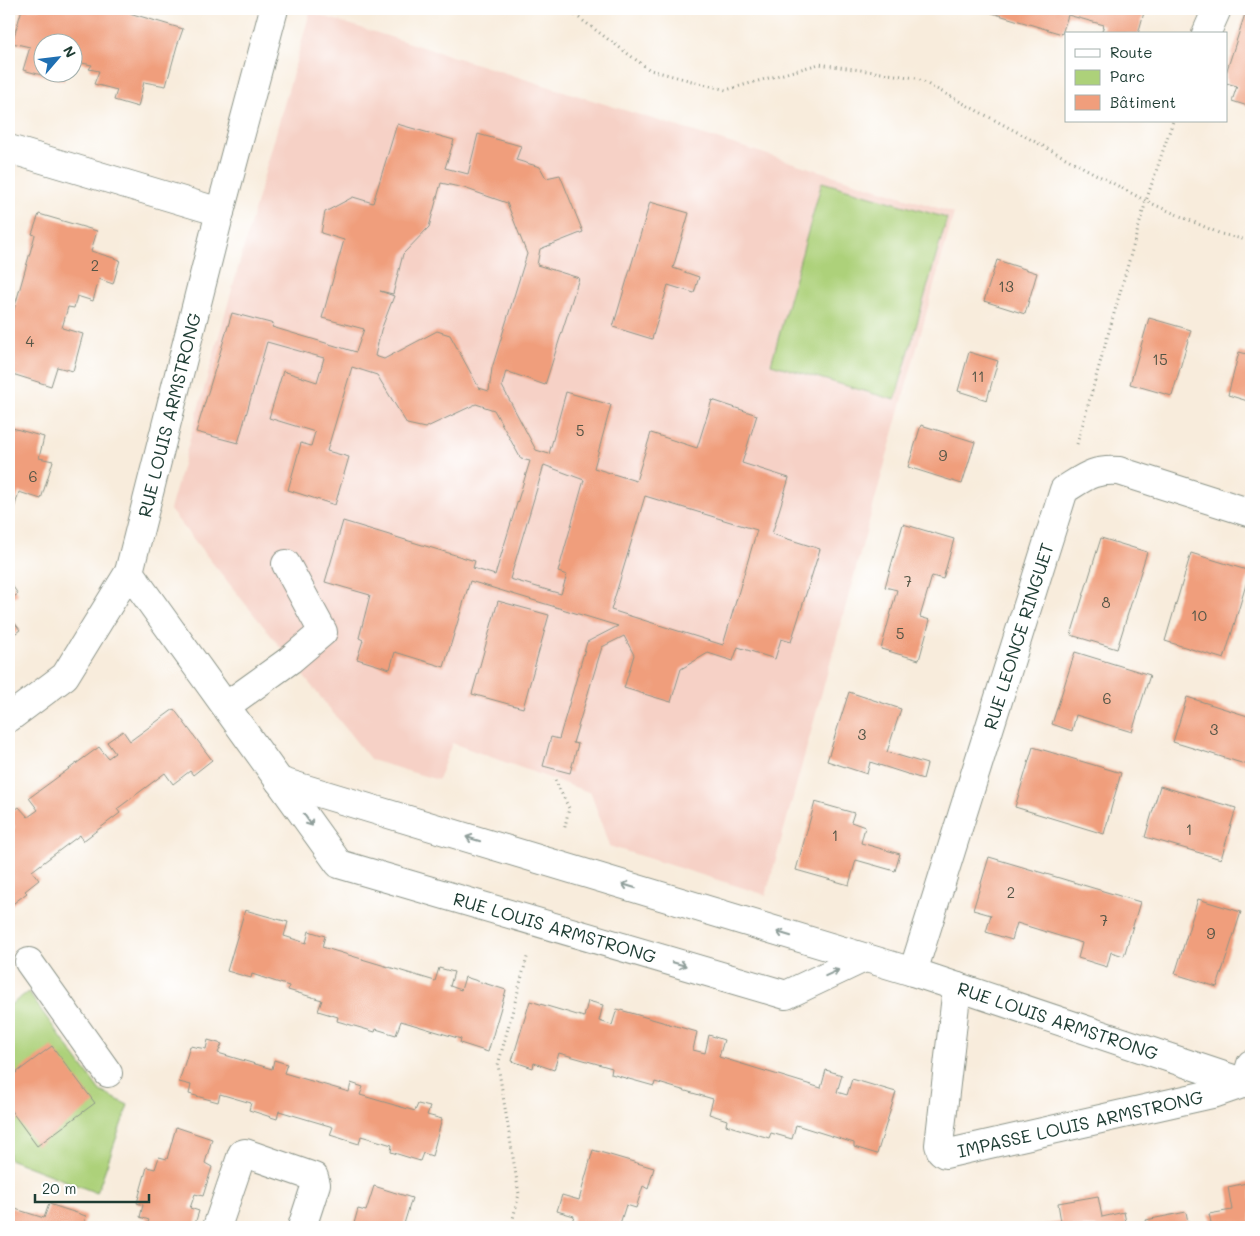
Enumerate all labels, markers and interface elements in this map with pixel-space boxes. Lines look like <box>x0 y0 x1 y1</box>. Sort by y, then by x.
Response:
north arrow <box>32 32 82 82</box>
legend <box>1065 32 1228 122</box>
text: Route <box>1110 42 1153 62</box>
text: N <box>59 43 81 61</box>
text: Parc <box>1110 66 1145 86</box>
text: Bâtiment <box>1110 92 1176 112</box>
house number: 2 <box>91 255 99 275</box>
house number: 13 <box>998 276 1014 296</box>
street label: RUE LOUIS ARMSTRONG <box>132 310 206 520</box>
house number: 4 <box>26 331 35 351</box>
house number: 15 <box>1152 349 1168 369</box>
house number: 11 <box>971 366 985 386</box>
house number: 5 <box>576 420 584 440</box>
house number: 9 <box>939 445 948 465</box>
house number: 6 <box>28 466 38 486</box>
street label: RUE LEONCE RINGUET <box>978 540 1059 732</box>
house number: 7 <box>904 571 912 591</box>
house number: 8 <box>1101 592 1111 612</box>
house number: 10 <box>1191 605 1207 625</box>
house number: 5 <box>896 623 904 643</box>
house number: 6 <box>1102 688 1112 708</box>
house number: 3 <box>1210 719 1219 739</box>
house number: 3 <box>858 724 867 744</box>
one-way arrow <box>303 813 313 827</box>
house number: 1 <box>1186 819 1192 839</box>
house number: 1 <box>832 825 838 845</box>
one-way arrow <box>466 834 482 844</box>
one-way arrow <box>621 881 637 891</box>
house number: 2 <box>1007 882 1015 902</box>
street label: RUE LOUIS ARMSTRONG <box>451 886 659 968</box>
house number: 7 <box>1100 910 1108 930</box>
house number: 9 <box>1207 923 1216 943</box>
one-way arrow <box>777 928 793 938</box>
one-way arrow <box>670 959 686 969</box>
one-way arrow <box>824 968 839 978</box>
street label: RUE LOUIS ARMSTRONG <box>954 976 1161 1065</box>
street label: IMPASSE LOUIS ARMSTRONG <box>955 1084 1205 1163</box>
scale bar <box>35 1171 149 1203</box>
text: 20 m <box>42 1178 76 1198</box>

